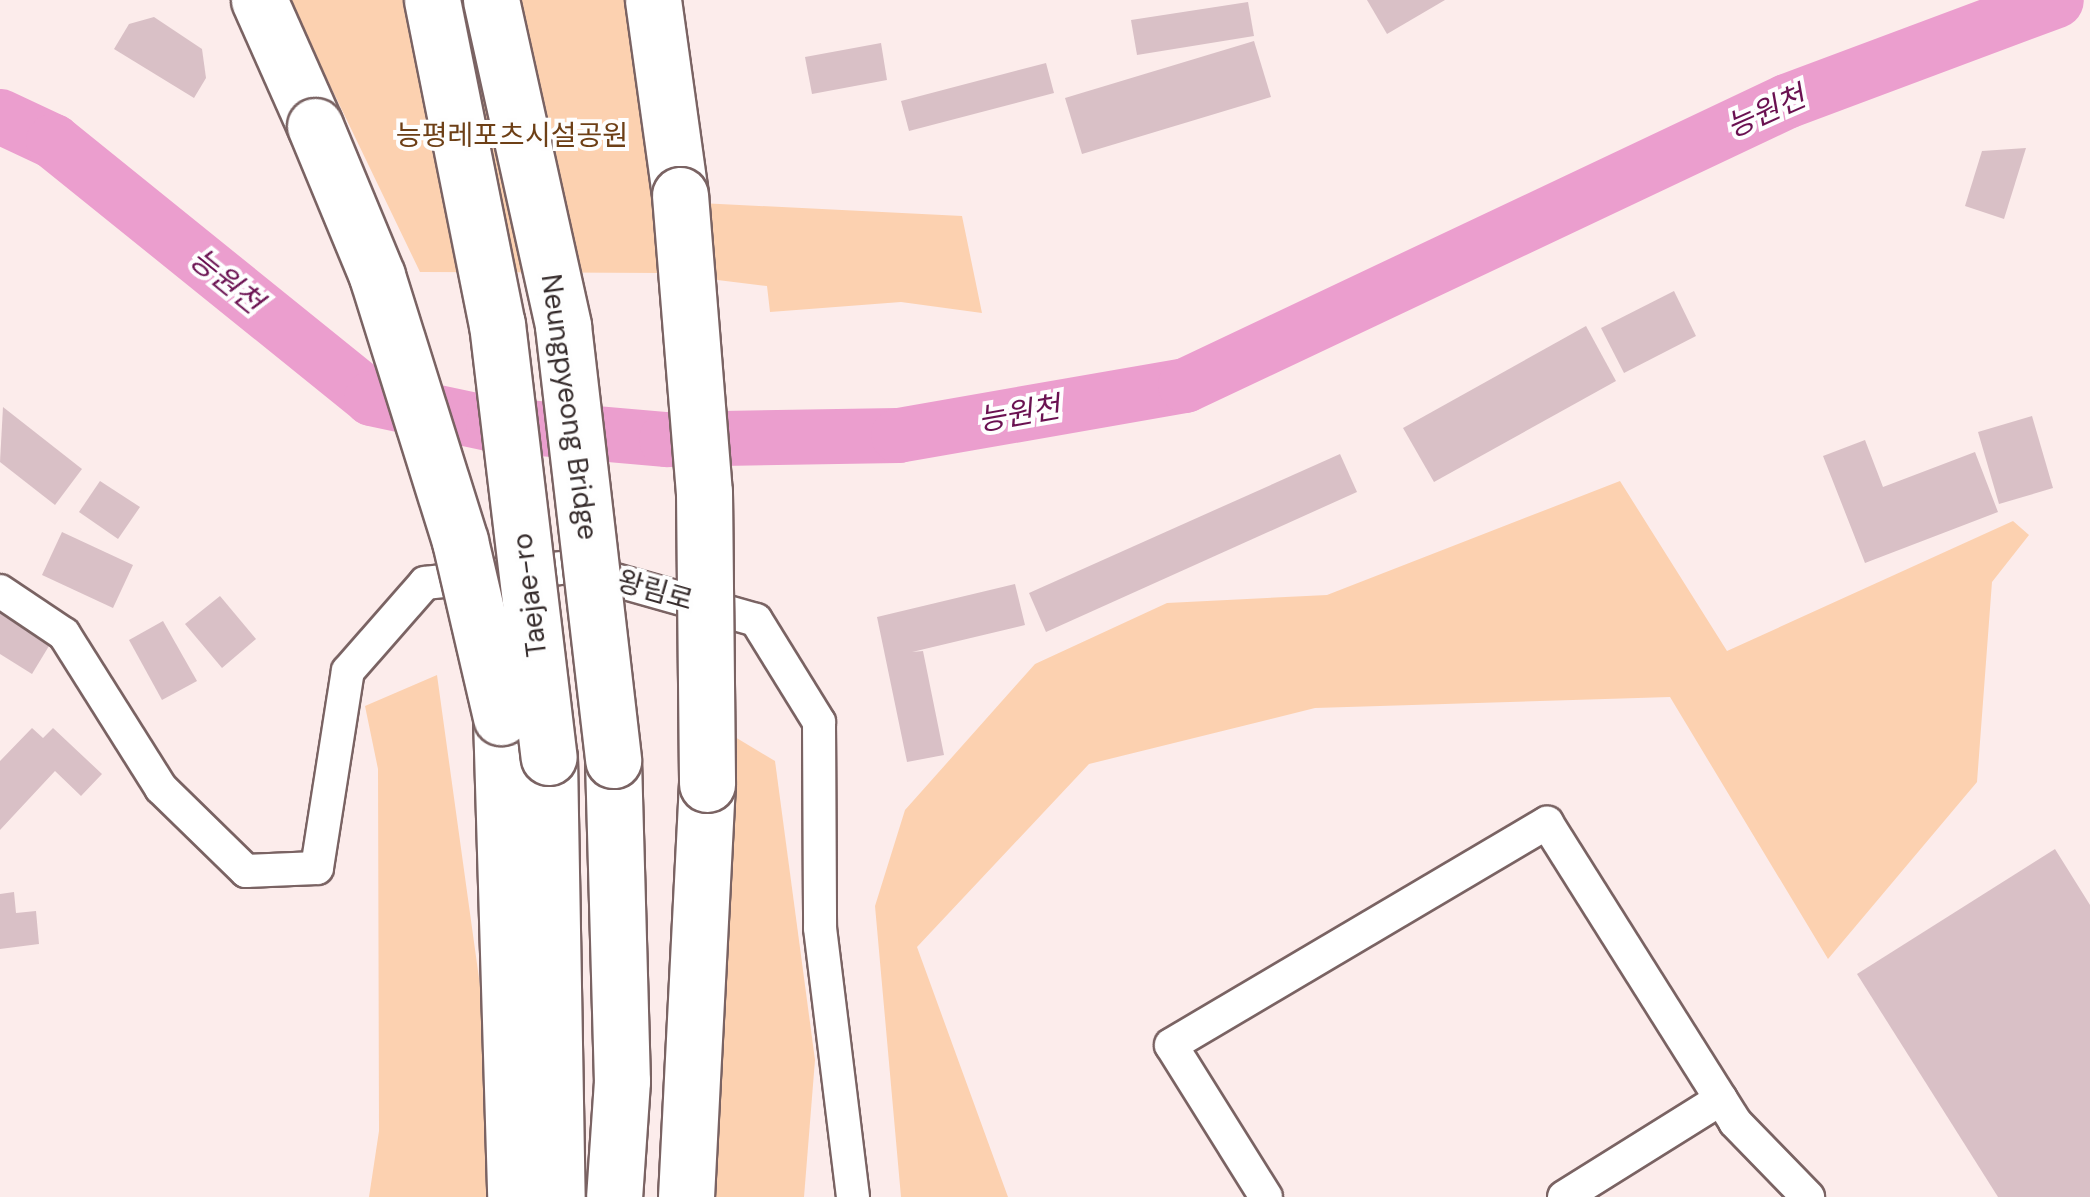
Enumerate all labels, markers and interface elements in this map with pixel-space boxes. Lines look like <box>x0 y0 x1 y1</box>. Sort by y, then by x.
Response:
water label: 능원천 <box>1721 79 1811 145</box>
park label: 능평레포츠시설공원 <box>396 119 628 153</box>
water label: 능원천 <box>182 241 270 321</box>
street label: Neungpyeong Bridge <box>534 272 604 542</box>
water label: 능원천 <box>975 389 1063 439</box>
street label: Taejae-ro <box>506 531 554 659</box>
street label: 왕림로 <box>613 564 697 618</box>

